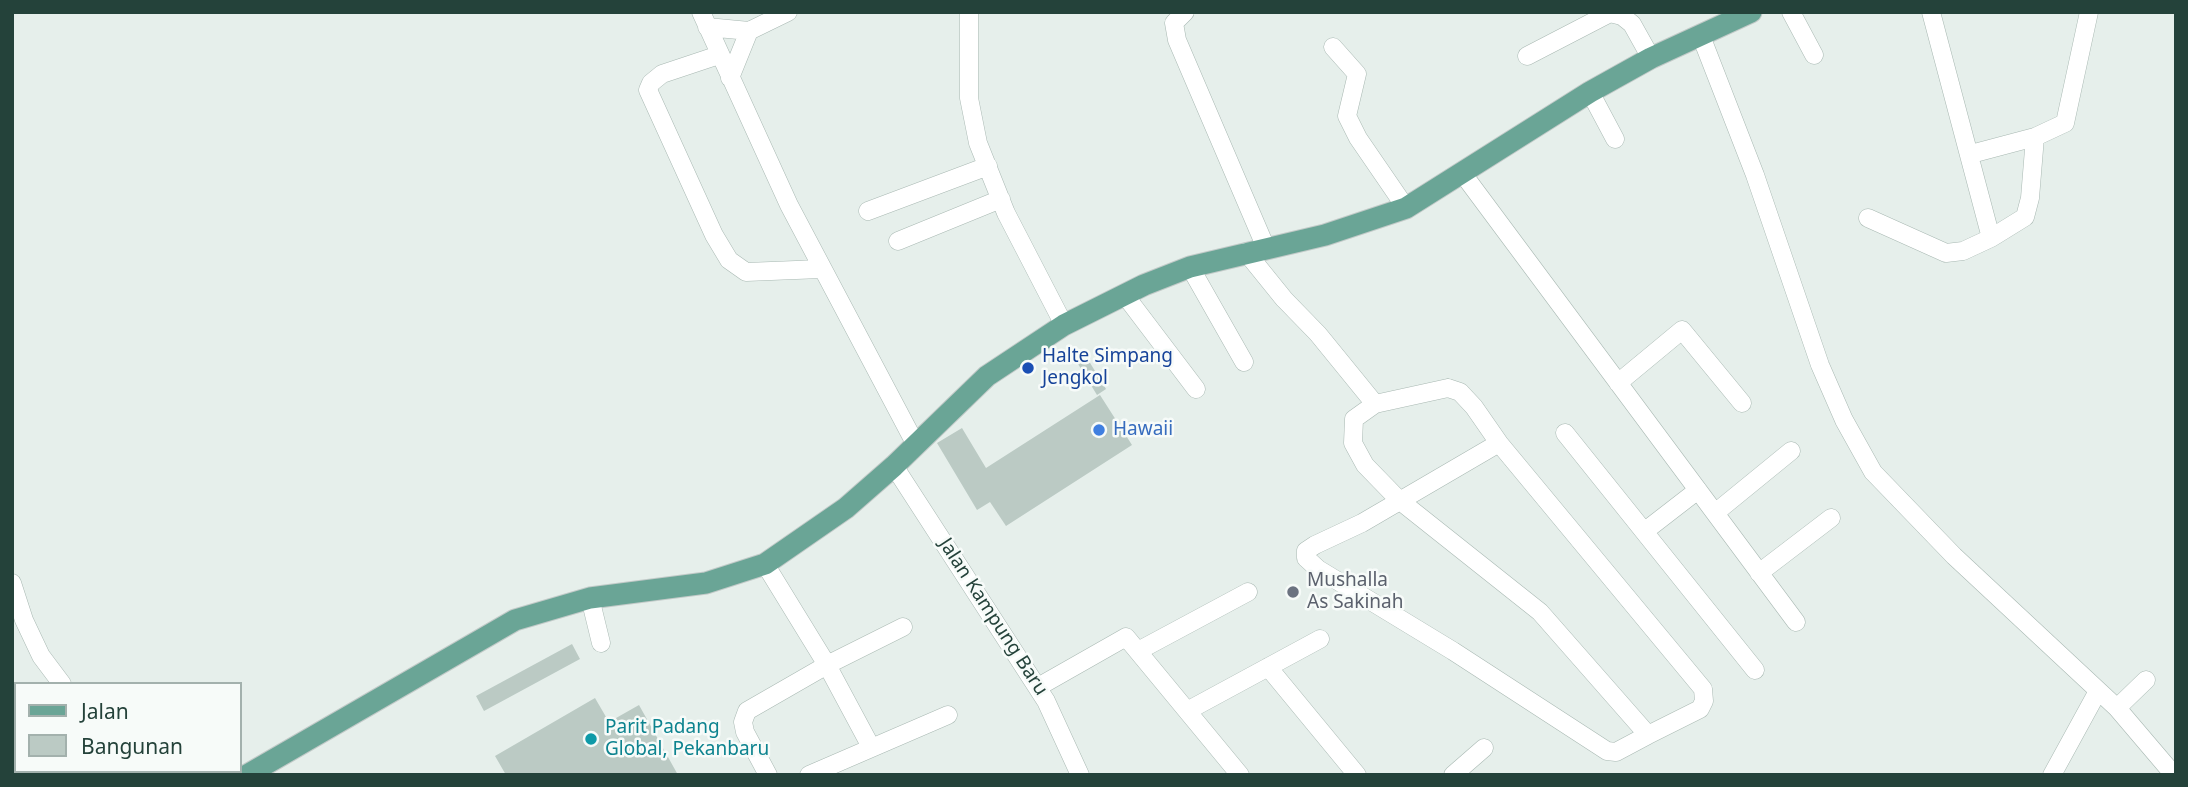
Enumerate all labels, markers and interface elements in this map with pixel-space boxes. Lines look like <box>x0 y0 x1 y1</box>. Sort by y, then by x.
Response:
place label: Halte Simpang Jengkol <box>1042 346 1173 390</box>
marker: Halte Simpang Jengkol <box>1020 360 1036 376</box>
place label: Hawaii <box>1113 419 1173 441</box>
marker: Hawaii <box>1091 422 1107 438</box>
street label: Jalan Kampung Baru <box>934 534 1052 700</box>
place label: Mushalla As Sakinah <box>1307 570 1403 614</box>
marker: Mushalla As Sakinah <box>1285 584 1301 600</box>
legend <box>14 682 242 773</box>
text: Jalan <box>81 697 129 725</box>
place label: Parit Padang Global, Pekanbaru <box>605 717 769 761</box>
marker: Parit Padang Global, Pekanbaru <box>583 731 599 747</box>
text: Bangunan <box>81 732 183 760</box>

